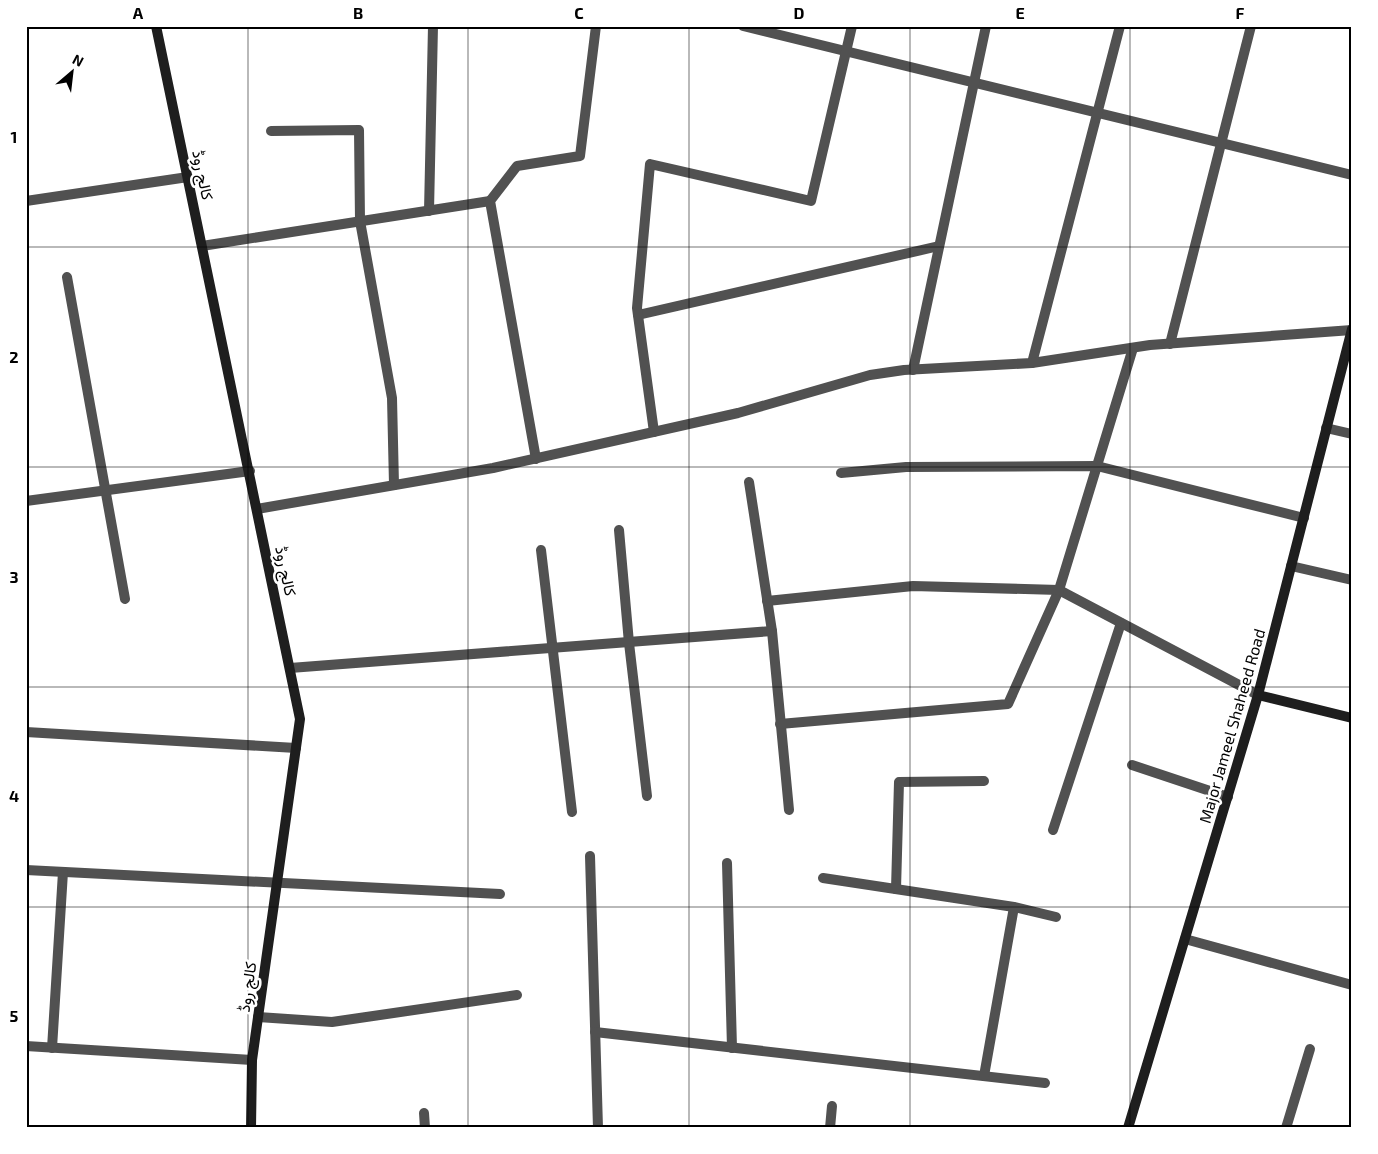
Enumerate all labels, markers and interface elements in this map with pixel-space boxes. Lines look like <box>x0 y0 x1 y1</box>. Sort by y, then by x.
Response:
text: A <box>133 3 144 22</box>
text: B <box>353 3 363 22</box>
text: C <box>574 3 584 22</box>
text: D <box>794 3 805 22</box>
text: E <box>1015 3 1025 22</box>
text: F <box>1236 3 1245 22</box>
north arrow <box>48 48 98 98</box>
text: N <box>70 50 87 70</box>
text: 1 <box>11 127 17 146</box>
street label: کالج روڈ <box>186 148 218 202</box>
text: 2 <box>9 347 19 366</box>
street label: کالج روڈ <box>269 544 301 598</box>
text: 3 <box>9 567 19 586</box>
street label: Major Jameel Shaheed Road <box>1195 626 1269 826</box>
text: 4 <box>9 786 19 805</box>
street label: کالج روڈ <box>234 961 262 1014</box>
text: 5 <box>10 1006 19 1025</box>

